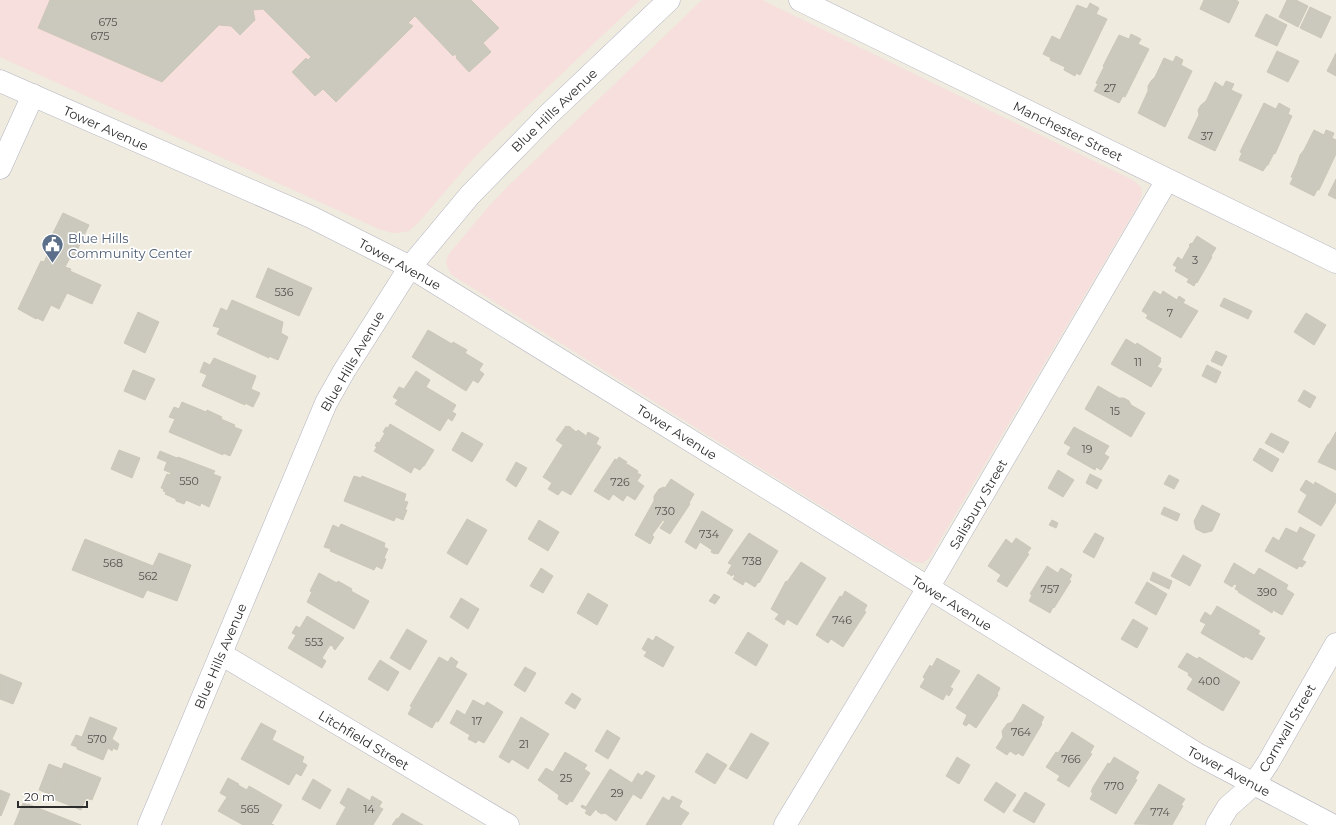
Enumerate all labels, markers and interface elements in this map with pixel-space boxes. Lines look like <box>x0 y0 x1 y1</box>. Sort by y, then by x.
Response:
house number: 675 <box>98 15 118 29</box>
house number: 675 <box>90 29 110 43</box>
street label: Blue Hills Avenue <box>508 65 600 155</box>
house number: 27 <box>1104 81 1116 95</box>
street label: Manchester Street <box>1011 98 1125 164</box>
street label: Tower Avenue <box>61 102 151 154</box>
house number: 37 <box>1201 129 1213 143</box>
place label: Blue Hills Community Center <box>68 230 193 261</box>
public building icon: Blue Hills Community Center <box>40 232 66 265</box>
street label: Tower Avenue <box>356 235 444 293</box>
house number: 3 <box>1192 253 1198 267</box>
house number: 536 <box>274 285 294 299</box>
house number: 7 <box>1167 306 1173 320</box>
street label: Blue Hills Avenue <box>317 308 387 414</box>
house number: 11 <box>1134 355 1142 369</box>
street label: Tower Avenue <box>634 401 720 463</box>
house number: 15 <box>1110 404 1120 418</box>
house number: 19 <box>1082 442 1093 456</box>
street label: Salisbury Street <box>946 456 1010 552</box>
house number: 550 <box>179 474 199 488</box>
house number: 726 <box>610 475 630 489</box>
house number: 730 <box>655 504 675 518</box>
house number: 734 <box>699 527 720 541</box>
house number: 738 <box>742 554 762 568</box>
house number: 568 <box>103 556 123 570</box>
house number: 562 <box>138 569 158 583</box>
street label: Tower Avenue <box>909 572 995 634</box>
house number: 757 <box>1041 582 1059 596</box>
house number: 390 <box>1257 585 1277 599</box>
street label: Blue Hills Avenue <box>191 601 250 711</box>
house number: 746 <box>832 613 852 627</box>
house number: 553 <box>305 635 323 649</box>
house number: 400 <box>1198 674 1220 688</box>
street label: Cornwall Street <box>1255 681 1319 775</box>
street label: Litchfield Street <box>316 707 412 773</box>
house number: 17 <box>472 714 482 728</box>
house number: 764 <box>1011 725 1032 739</box>
house number: 570 <box>87 732 107 746</box>
house number: 21 <box>519 737 529 751</box>
street label: Tower Avenue <box>1185 742 1273 800</box>
house number: 766 <box>1061 752 1081 766</box>
house number: 25 <box>560 771 572 785</box>
house number: 770 <box>1104 779 1124 793</box>
scale bar <box>18 783 87 809</box>
house number: 29 <box>611 786 624 800</box>
text: 20 m <box>24 789 55 804</box>
house number: 565 <box>240 802 260 816</box>
house number: 14 <box>363 802 375 816</box>
house number: 774 <box>1150 805 1170 819</box>

